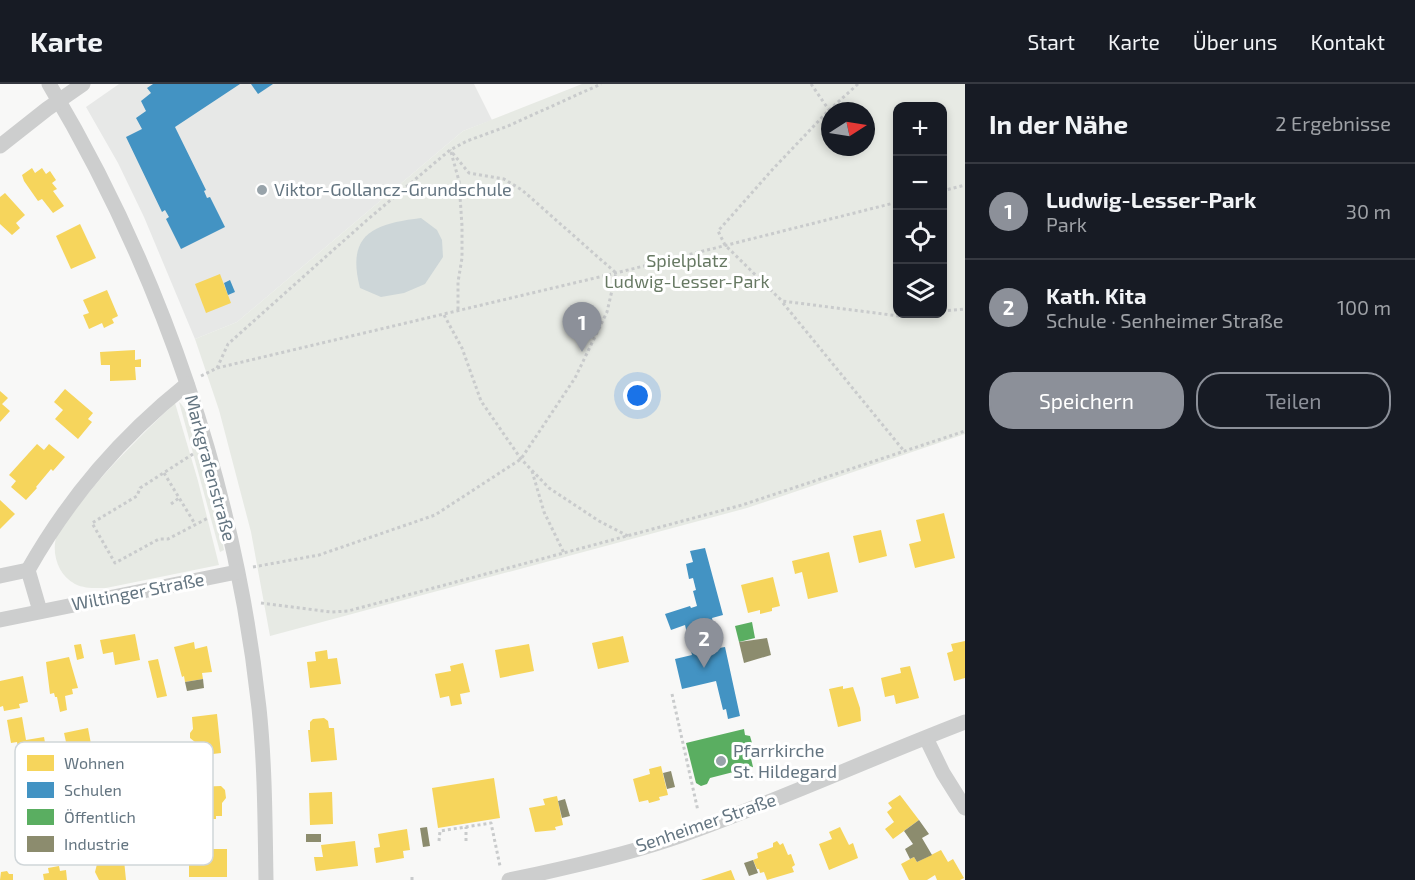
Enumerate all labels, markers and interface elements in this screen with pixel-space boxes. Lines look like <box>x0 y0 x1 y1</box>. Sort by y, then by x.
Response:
text: Karte <box>30 24 103 58</box>
text: Start <box>1028 29 1075 54</box>
text: Karte <box>1108 29 1160 54</box>
text: Über uns <box>1193 29 1278 54</box>
text: Kontakt <box>1311 29 1385 54</box>
north arrow <box>821 102 875 156</box>
map controls <box>893 102 947 318</box>
button: + <box>893 102 947 156</box>
text: In der Nähe <box>989 108 1128 139</box>
text: 2 Ergebnisse <box>1275 111 1391 135</box>
button: − <box>893 156 947 210</box>
place label: Viktor-Gollancz-Grundschule <box>274 178 512 200</box>
marker: Viktor-Gollancz-Grundschule <box>255 183 269 197</box>
text: Ludwig-Lesser-Park <box>1046 186 1256 212</box>
text: 1 <box>1004 199 1013 223</box>
text: 30 m <box>1346 199 1391 223</box>
button: locate <box>893 210 947 264</box>
text: Park <box>1046 212 1087 236</box>
park label: Spielplatz Ludwig-Lesser-Park <box>604 249 770 292</box>
button: layers <box>893 264 947 318</box>
text: Kath. Kita <box>1046 282 1146 308</box>
text: 2 <box>1003 295 1014 319</box>
text: 100 m <box>1337 295 1391 319</box>
pin: 1 <box>562 302 602 352</box>
text: Schule · Senheimer Straße <box>1046 308 1284 332</box>
button: Speichern <box>989 372 1184 429</box>
button: Teilen <box>1196 372 1391 429</box>
your location <box>623 381 652 410</box>
street label: Markgrafenstraße <box>181 392 241 543</box>
street label: Wiltinger Straße <box>70 567 206 615</box>
pin: 2 <box>684 618 724 668</box>
place label: Pfarrkirche St. Hildegard <box>733 739 837 782</box>
legend <box>15 742 213 865</box>
text: Wohnen <box>64 753 124 772</box>
marker: Pfarrkirche St. Hildegard <box>714 754 728 768</box>
text: Schulen <box>64 780 122 799</box>
street label: Senheimer Straße <box>633 788 779 856</box>
text: Öffentlich <box>64 807 136 826</box>
text: Industrie <box>64 834 129 853</box>

